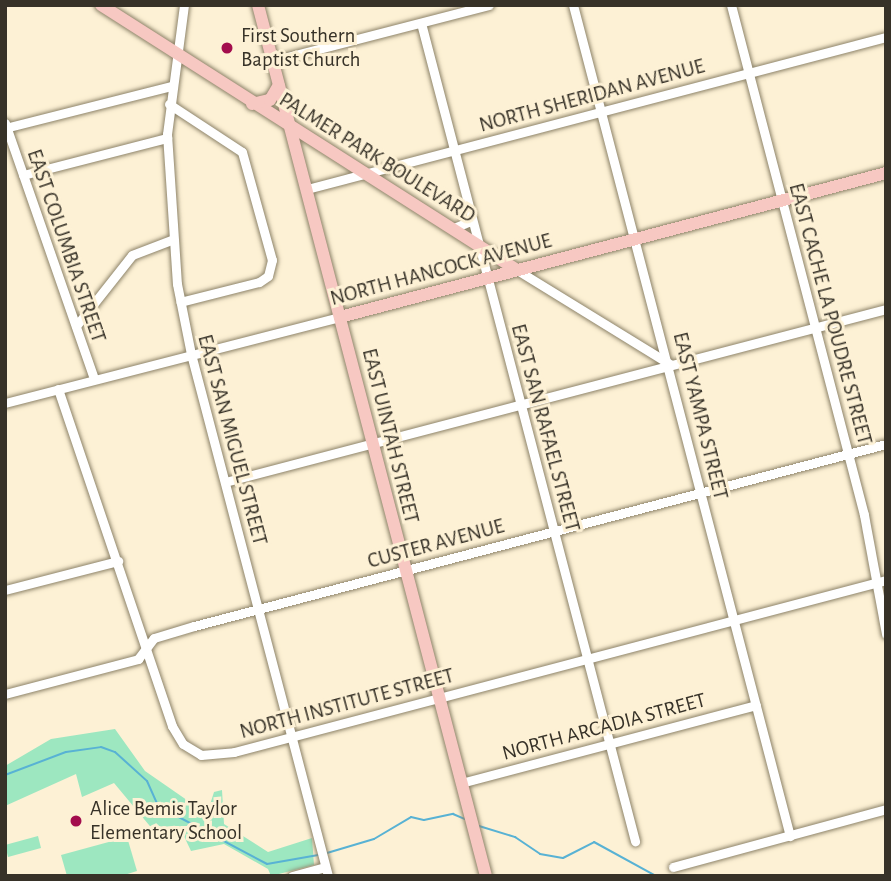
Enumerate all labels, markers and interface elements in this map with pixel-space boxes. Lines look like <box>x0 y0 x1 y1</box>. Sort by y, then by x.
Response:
place label: First Southern Baptist Church <box>241 23 360 73</box>
marker: First Southern Baptist Church <box>219 40 235 56</box>
street label: NORTH SHERIDAN AVENUE <box>476 54 708 138</box>
street label: PALMER PARK BOULEVARD <box>274 87 480 229</box>
street label: EAST COLUMBIA STREET <box>21 146 111 346</box>
street label: EAST CACHE LA POUDRE STREET <box>783 180 877 448</box>
street label: NORTH HANCOCK AVENUE <box>328 228 554 312</box>
street label: EAST SAN RAFAEL STREET <box>505 321 585 535</box>
street label: EAST YAMPA STREET <box>667 330 733 502</box>
street label: EAST SAN MIGUEL STREET <box>192 332 272 548</box>
street label: EAST UINTAH STREET <box>356 346 424 526</box>
street label: CUSTER AVENUE <box>365 514 507 574</box>
street label: NORTH INSTITUTE STREET <box>237 663 457 745</box>
street label: NORTH ARCADIA STREET <box>499 688 709 766</box>
place label: Alice Bemis Taylor Elementary School <box>90 796 242 846</box>
marker: Alice Bemis Taylor Elementary School <box>68 813 84 829</box>

